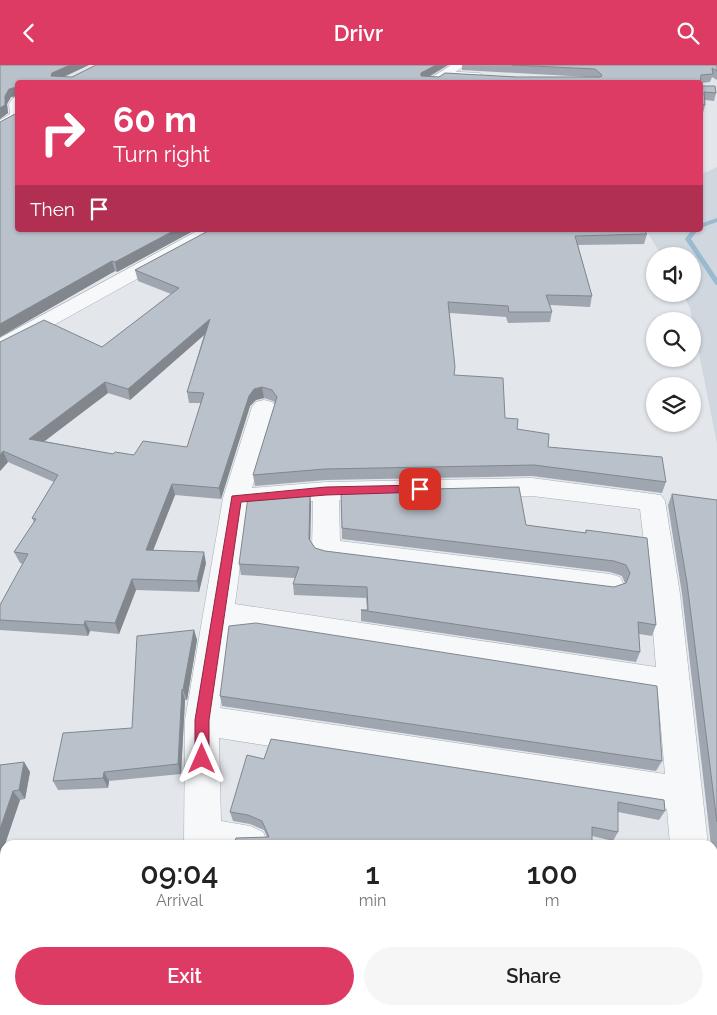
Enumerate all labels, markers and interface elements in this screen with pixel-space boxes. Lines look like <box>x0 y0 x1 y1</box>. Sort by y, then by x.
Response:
icon: back <box>15 19 43 47</box>
icon: search <box>674 19 702 47</box>
text: Drivr <box>334 20 383 46</box>
text: 60 m <box>113 99 197 140</box>
icon: right <box>30 100 95 165</box>
text: Turn right <box>113 141 210 167</box>
icon: arrive <box>85 195 113 223</box>
text: Then <box>30 198 75 220</box>
map controls <box>646 247 701 432</box>
button: sound <box>646 247 701 302</box>
button: search <box>646 312 701 367</box>
button: layers <box>646 377 701 432</box>
pin <box>399 468 441 510</box>
icon: arrive <box>406 475 434 503</box>
position arrow <box>175 732 227 784</box>
text: 09:04 <box>140 856 218 891</box>
text: 1 <box>365 856 380 891</box>
text: 100 <box>527 856 578 891</box>
text: Arrival <box>156 891 203 910</box>
text: min <box>359 891 386 910</box>
text: m <box>545 891 559 910</box>
button: Exit <box>15 947 354 1005</box>
button: Share <box>364 947 703 1005</box>

